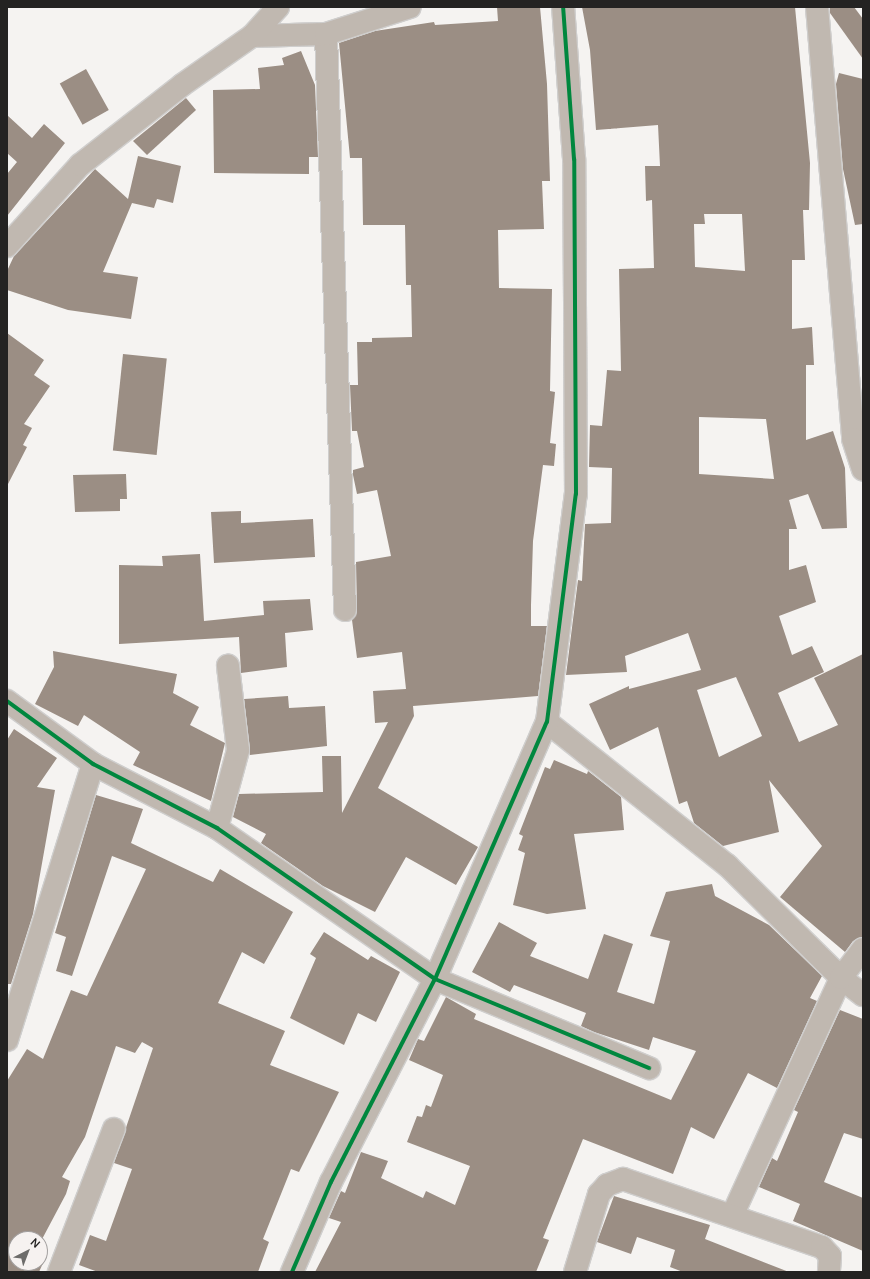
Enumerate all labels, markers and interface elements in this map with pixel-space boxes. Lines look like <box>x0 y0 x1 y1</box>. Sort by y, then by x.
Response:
north arrow <box>8 1231 48 1271</box>
text: N <box>28 1234 44 1251</box>

